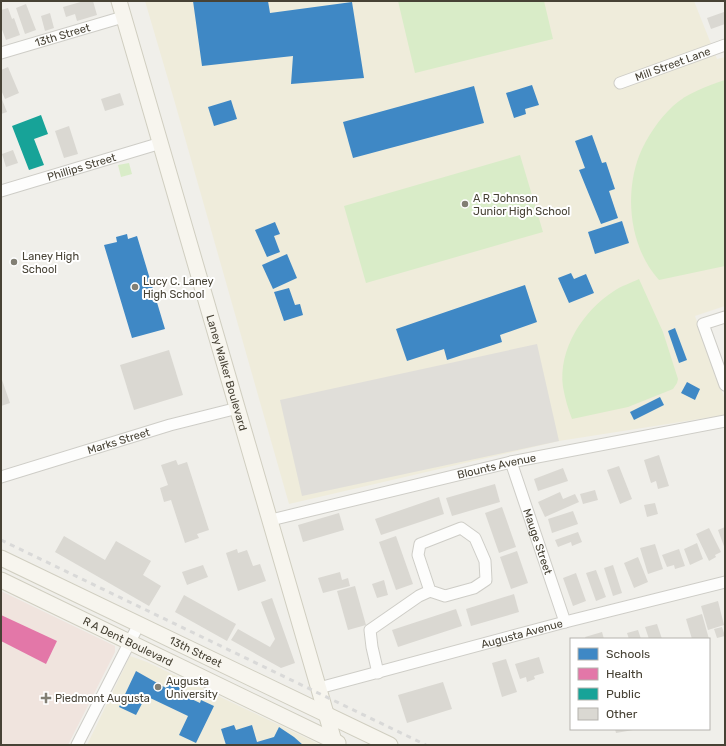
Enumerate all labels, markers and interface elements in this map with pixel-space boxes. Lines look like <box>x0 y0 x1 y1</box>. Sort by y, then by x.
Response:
street label: 13th Street <box>33 20 92 49</box>
street label: Mill Street Lane <box>633 44 712 84</box>
street label: Phillips Street <box>45 150 118 183</box>
place label: A R Johnson Junior High School <box>473 192 570 218</box>
marker: A R Johnson Junior High School <box>460 199 470 209</box>
place label: Laney High School <box>22 250 79 276</box>
marker: Laney High School <box>9 257 19 267</box>
place label: Lucy C. Laney High School <box>143 275 214 301</box>
marker: Lucy C. Laney High School <box>130 282 140 292</box>
street label: Laney Walker Boulevard <box>204 313 250 432</box>
street label: Marks Street <box>86 425 152 457</box>
street label: Blounts Avenue <box>456 451 537 481</box>
street label: Mauge Street <box>521 507 555 577</box>
street label: R A Dent Boulevard <box>81 614 175 669</box>
street label: Augusta Avenue <box>480 616 564 651</box>
street label: 13th Street <box>167 633 225 670</box>
legend <box>570 638 710 730</box>
text: Schools <box>606 647 650 661</box>
text: Health <box>606 667 643 681</box>
place label: Augusta University <box>166 675 218 701</box>
marker: Augusta University <box>153 682 163 692</box>
text: Public <box>606 687 641 701</box>
marker: Piedmont Augusta <box>40 692 52 704</box>
place label: Piedmont Augusta <box>55 692 150 705</box>
text: Other <box>606 707 638 721</box>

